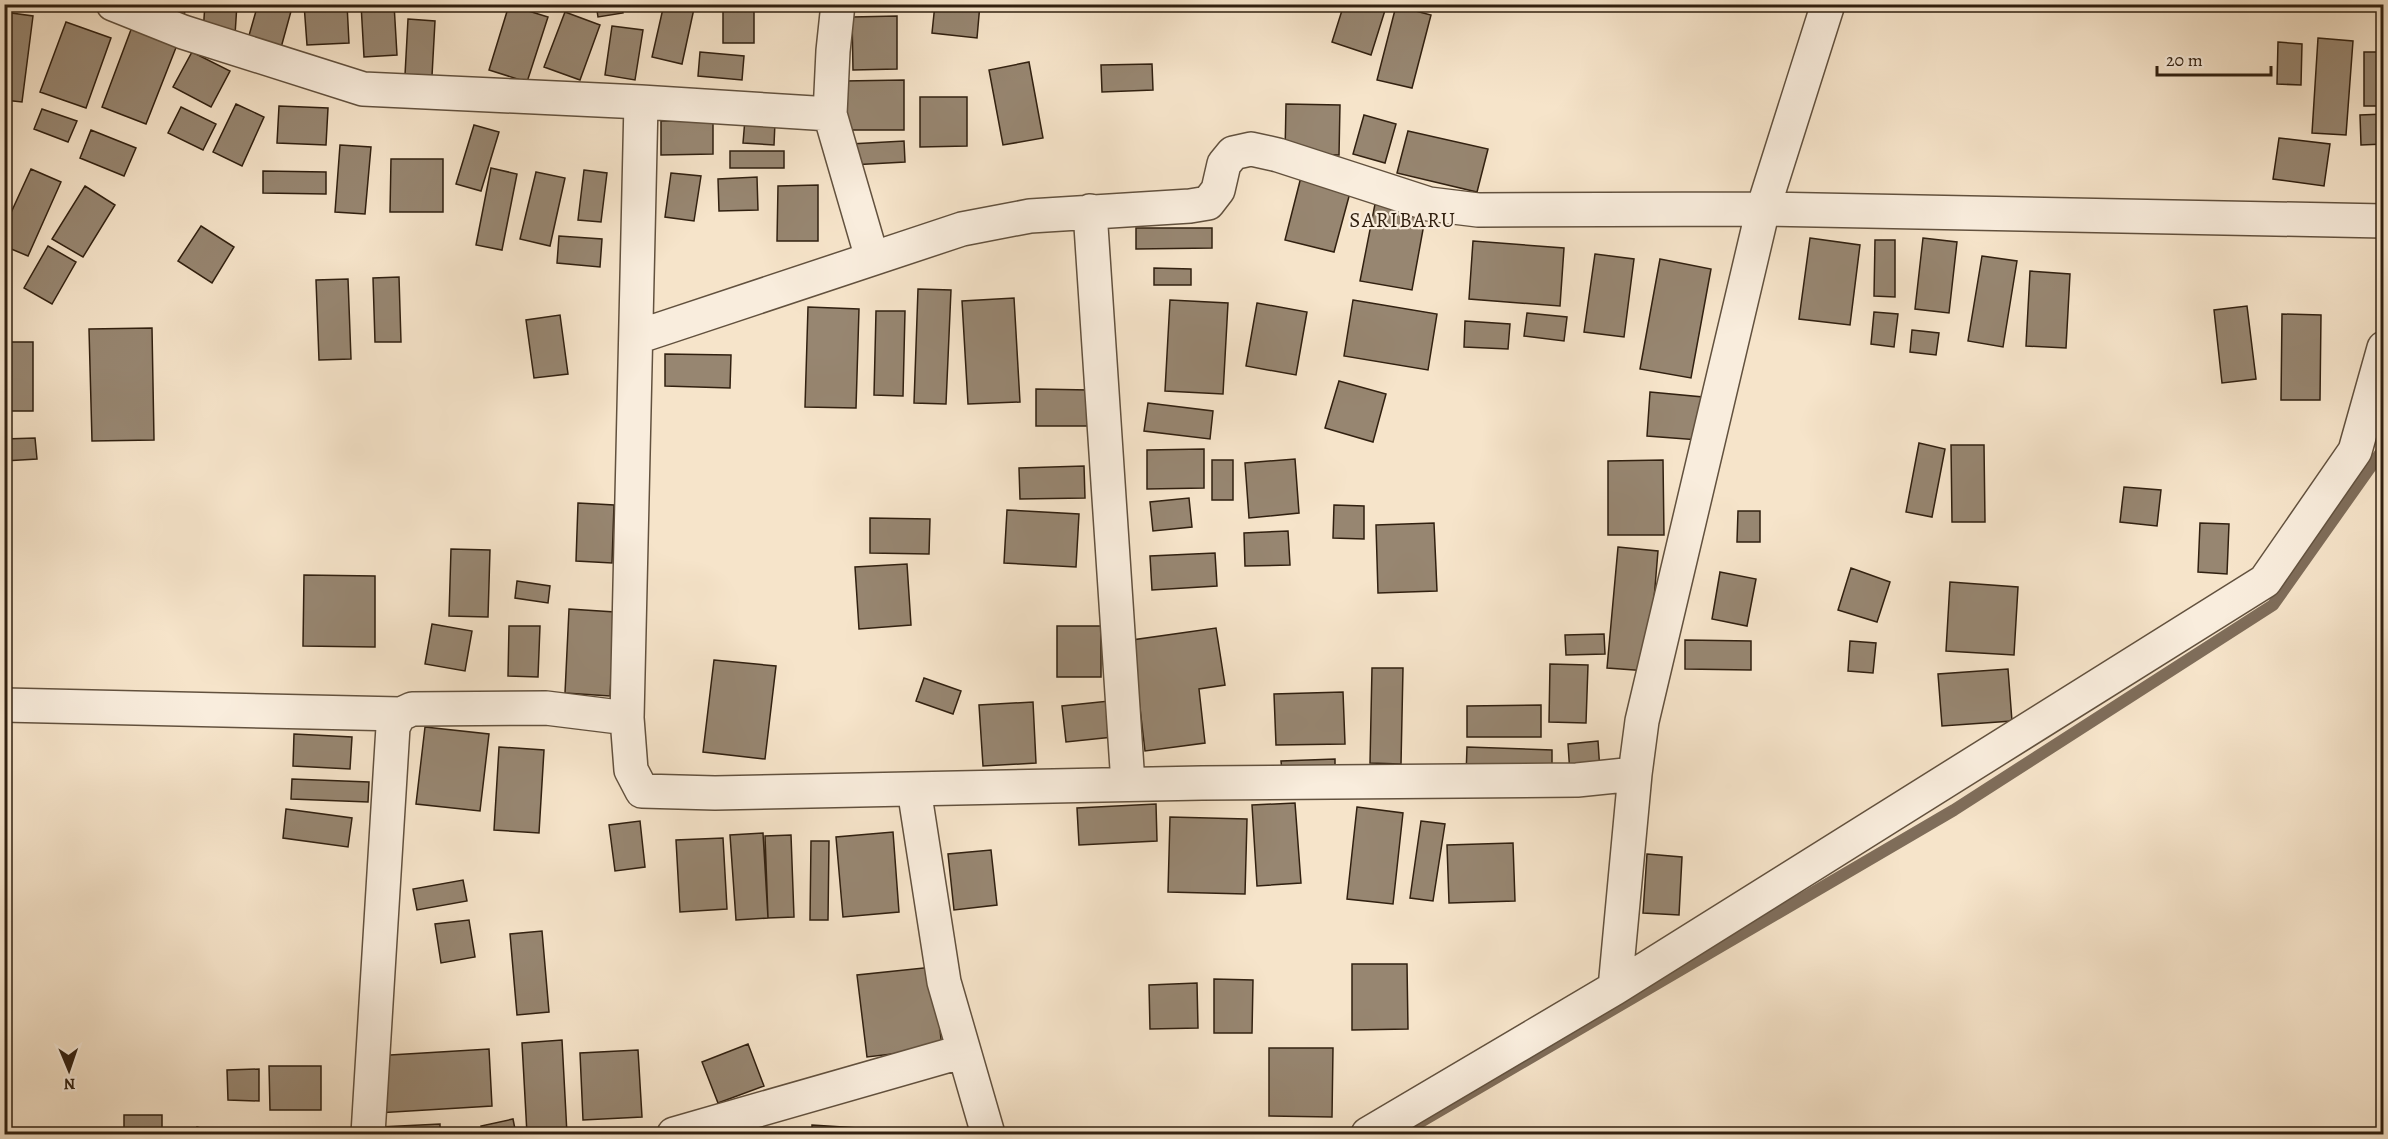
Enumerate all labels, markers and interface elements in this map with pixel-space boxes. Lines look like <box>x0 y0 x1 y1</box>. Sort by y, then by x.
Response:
scale bar <box>2157 39 2271 77</box>
text: 20 m <box>2166 48 2203 72</box>
district label: SARIBARU <box>1349 206 1457 234</box>
north arrow <box>39 1040 99 1100</box>
text: N <box>63 1073 76 1095</box>

